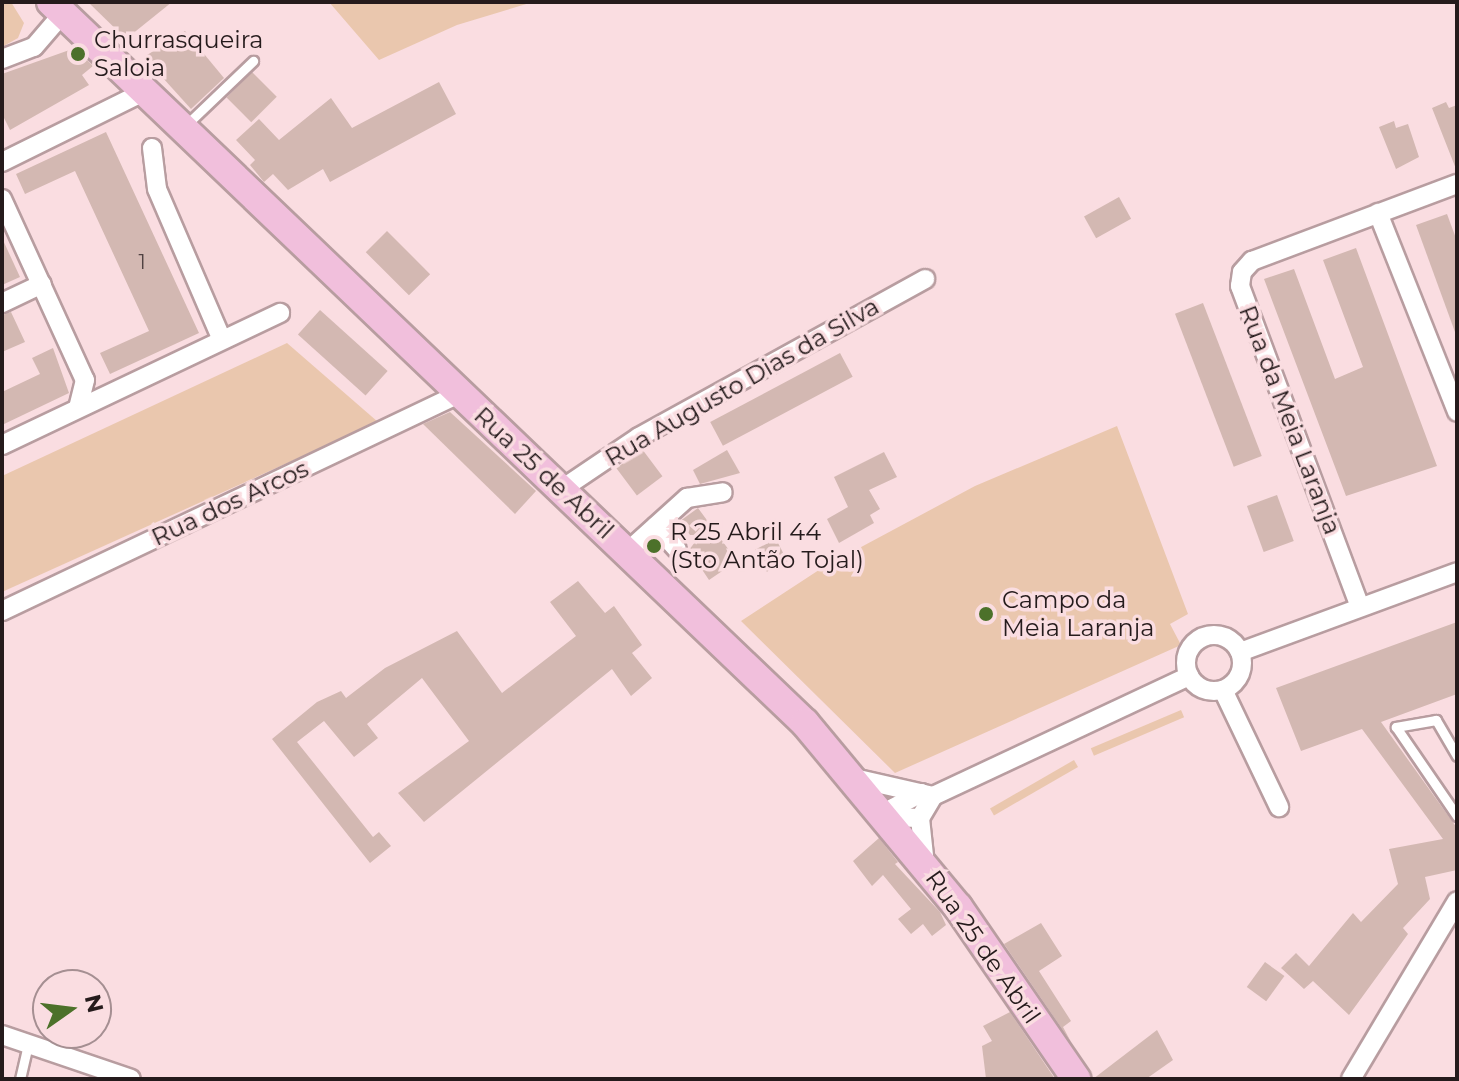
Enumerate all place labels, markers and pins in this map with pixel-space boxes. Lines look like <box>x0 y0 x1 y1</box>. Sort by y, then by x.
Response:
place label: Churrasqueira Saloia <box>94 26 263 82</box>
marker: Churrasqueira Saloia <box>69 45 87 63</box>
place label: R 25 Abril 44 (Sto Antão Tojal) <box>670 518 864 574</box>
marker: R 25 Abril 44 (Sto Antão Tojal) <box>645 537 663 555</box>
place label: Campo da Meia Laranja <box>1002 586 1154 642</box>
marker: Campo da Meia Laranja <box>977 605 995 623</box>

